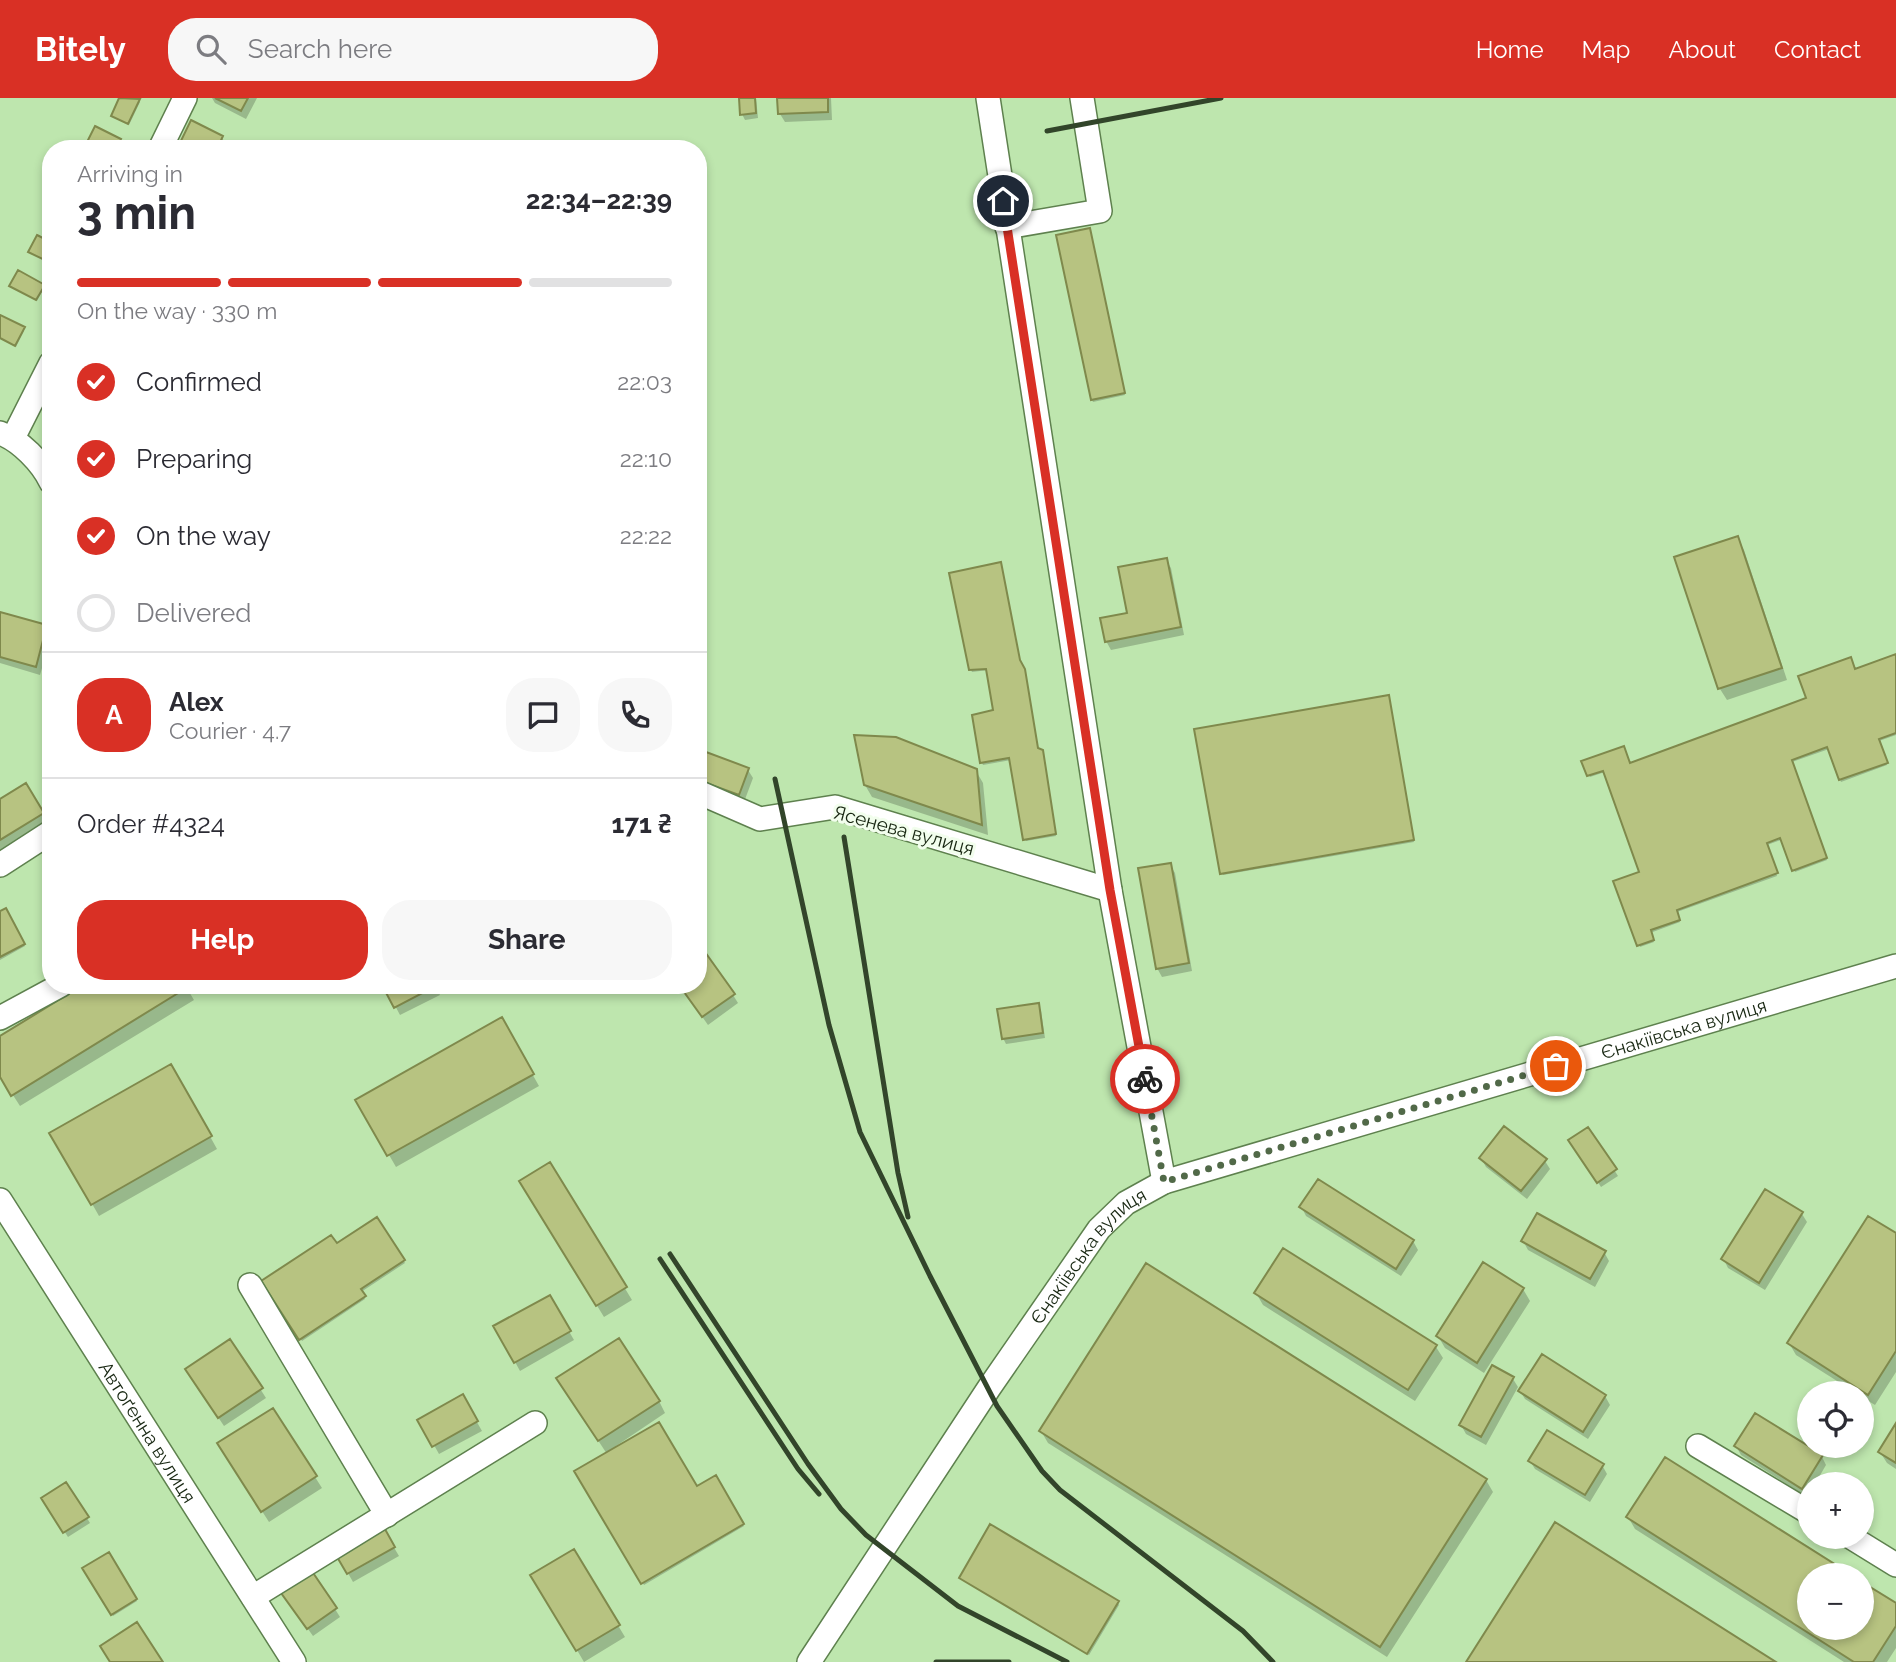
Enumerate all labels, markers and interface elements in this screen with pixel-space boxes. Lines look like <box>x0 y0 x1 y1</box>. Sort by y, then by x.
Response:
search box <box>168 18 658 81</box>
text: Bitely <box>35 30 126 69</box>
icon: search <box>192 30 230 68</box>
text: Search here <box>248 34 392 64</box>
text: Home <box>1476 35 1544 64</box>
text: Map <box>1582 35 1630 64</box>
text: About <box>1668 35 1736 64</box>
text: Contact <box>1774 35 1861 64</box>
text: Arriving in <box>77 160 183 187</box>
pin <box>973 171 1033 231</box>
icon: home <box>984 182 1022 220</box>
text: 22:34–22:39 <box>526 185 672 215</box>
text: 3 min <box>77 186 196 240</box>
text: On the way · 330 m <box>77 297 277 324</box>
icon: check <box>77 363 115 401</box>
text: Confirmed <box>136 367 262 397</box>
text: 22:03 <box>617 368 672 395</box>
icon: check <box>77 440 115 478</box>
text: Preparing <box>136 444 252 474</box>
text: 22:10 <box>620 445 672 472</box>
icon: check <box>77 517 115 555</box>
text: On the way <box>136 521 271 551</box>
text: 22:22 <box>620 522 672 549</box>
text: Delivered <box>136 598 251 628</box>
button: chat <box>506 678 580 752</box>
button: phone <box>598 678 672 752</box>
text: Alex <box>169 687 224 717</box>
text: A <box>105 700 123 730</box>
text: Courier · 4.7 <box>169 717 291 744</box>
street label: Ясенева вулиця <box>831 801 977 859</box>
text: Order #4324 <box>77 809 225 839</box>
text: 171 ₴ <box>612 809 672 839</box>
button: Help <box>77 900 368 980</box>
button: Share <box>382 900 672 980</box>
street label: Єнакіївська вулиця <box>1598 994 1769 1063</box>
pin <box>1526 1036 1586 1096</box>
courier <box>1110 1044 1180 1114</box>
icon: bag <box>1537 1047 1575 1085</box>
icon: bike <box>1126 1060 1164 1098</box>
street label: Єнакіївська вулиця <box>1026 1183 1150 1328</box>
street label: Автоґенна вулиця <box>95 1357 201 1507</box>
map controls <box>1797 1381 1874 1640</box>
button: locate <box>1797 1381 1874 1458</box>
button: + <box>1797 1472 1874 1549</box>
button: − <box>1797 1563 1874 1640</box>

